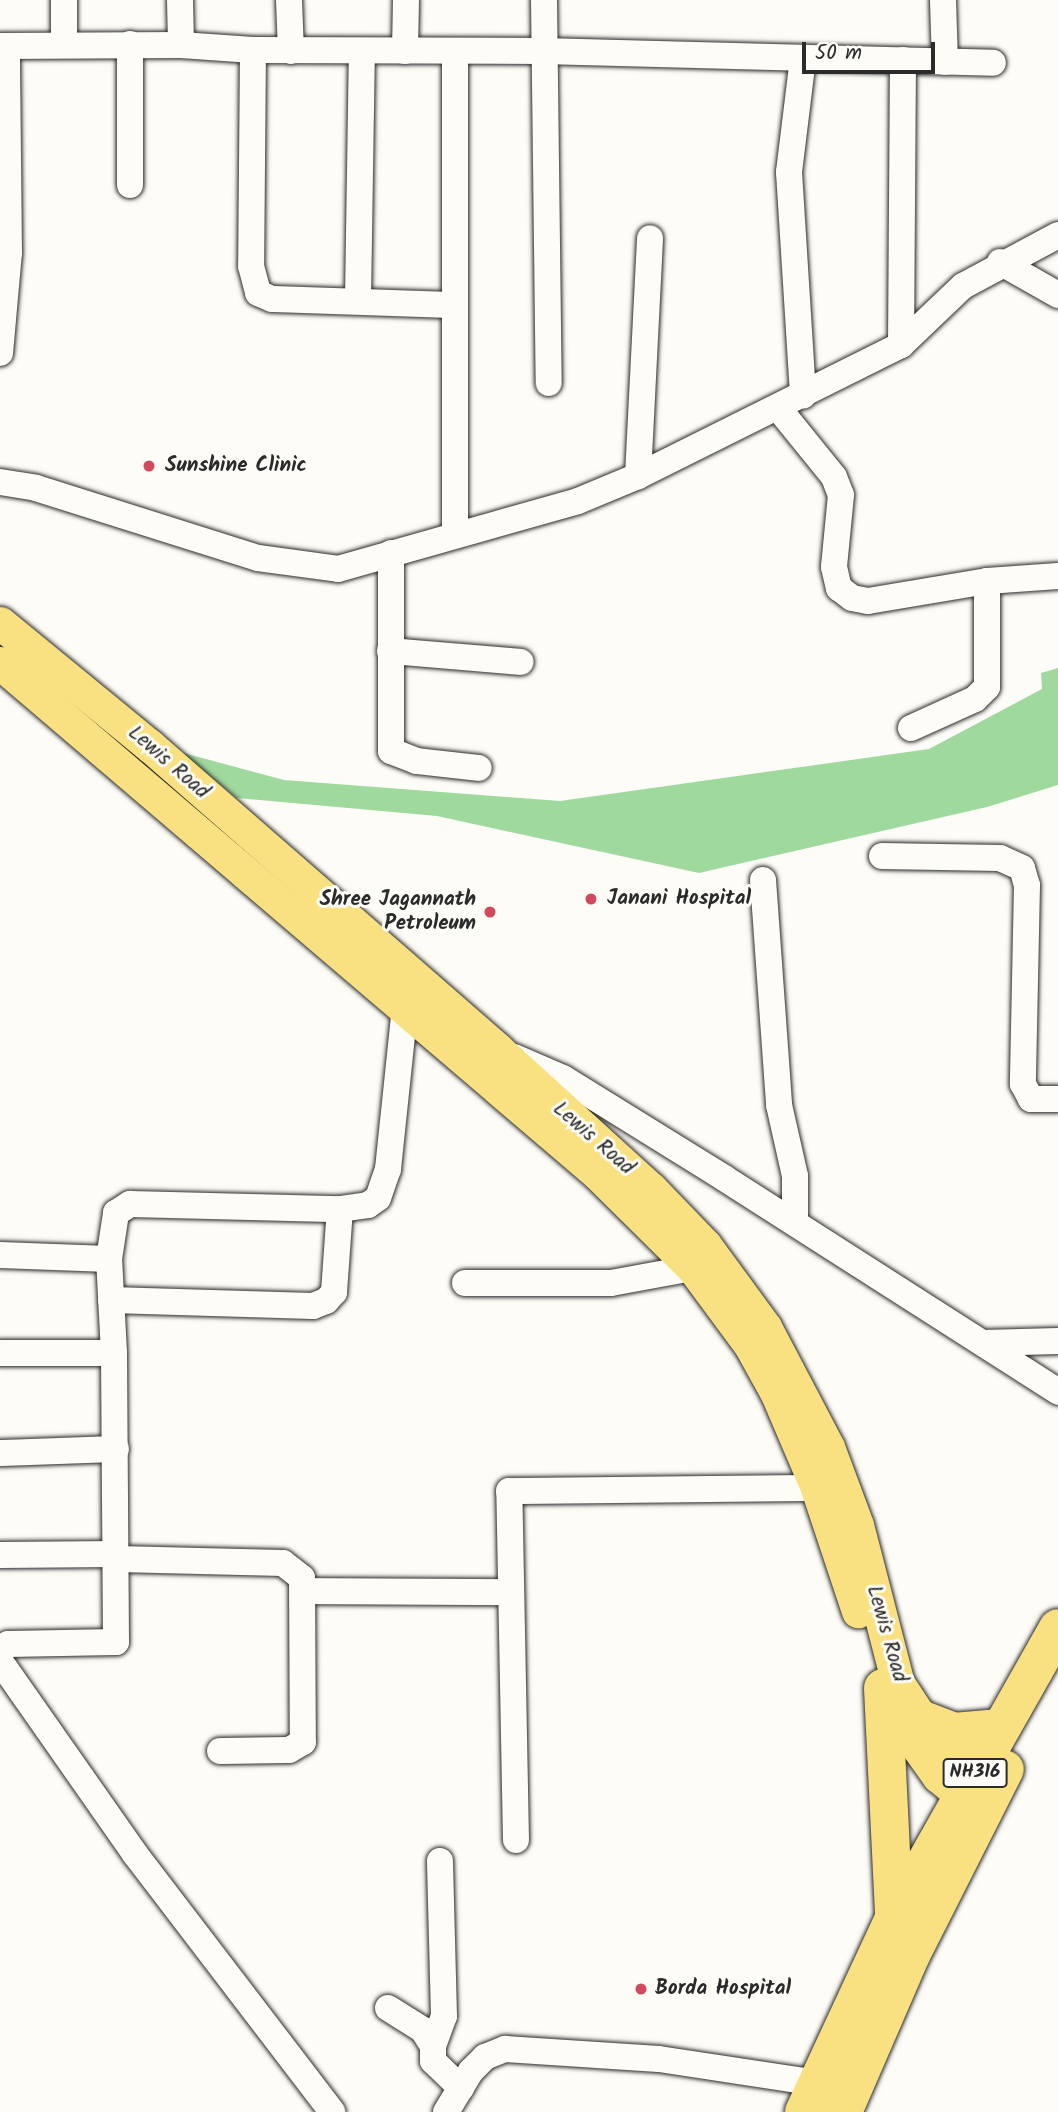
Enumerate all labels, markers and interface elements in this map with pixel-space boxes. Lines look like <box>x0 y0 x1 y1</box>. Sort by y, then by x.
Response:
scale bar <box>806 28 939 72</box>
text: 50 m <box>815 37 862 70</box>
place label: Sunshine Clinic <box>165 453 307 479</box>
marker: Sunshine Clinic <box>139 456 159 476</box>
street label: Lewis Road <box>122 721 214 805</box>
place label: Janani Hospital <box>607 886 751 912</box>
place label: Shree Jagannath Petroleum <box>319 887 476 937</box>
marker: Janani Hospital <box>581 889 601 909</box>
marker: Shree Jagannath Petroleum <box>482 904 498 920</box>
street label: Lewis Road <box>547 1097 639 1181</box>
street label: Lewis Road <box>860 1583 912 1685</box>
road number: NH316 <box>942 1758 1008 1788</box>
place label: Borda Hospital <box>655 1976 791 2002</box>
marker: Borda Hospital <box>633 1981 649 1997</box>

